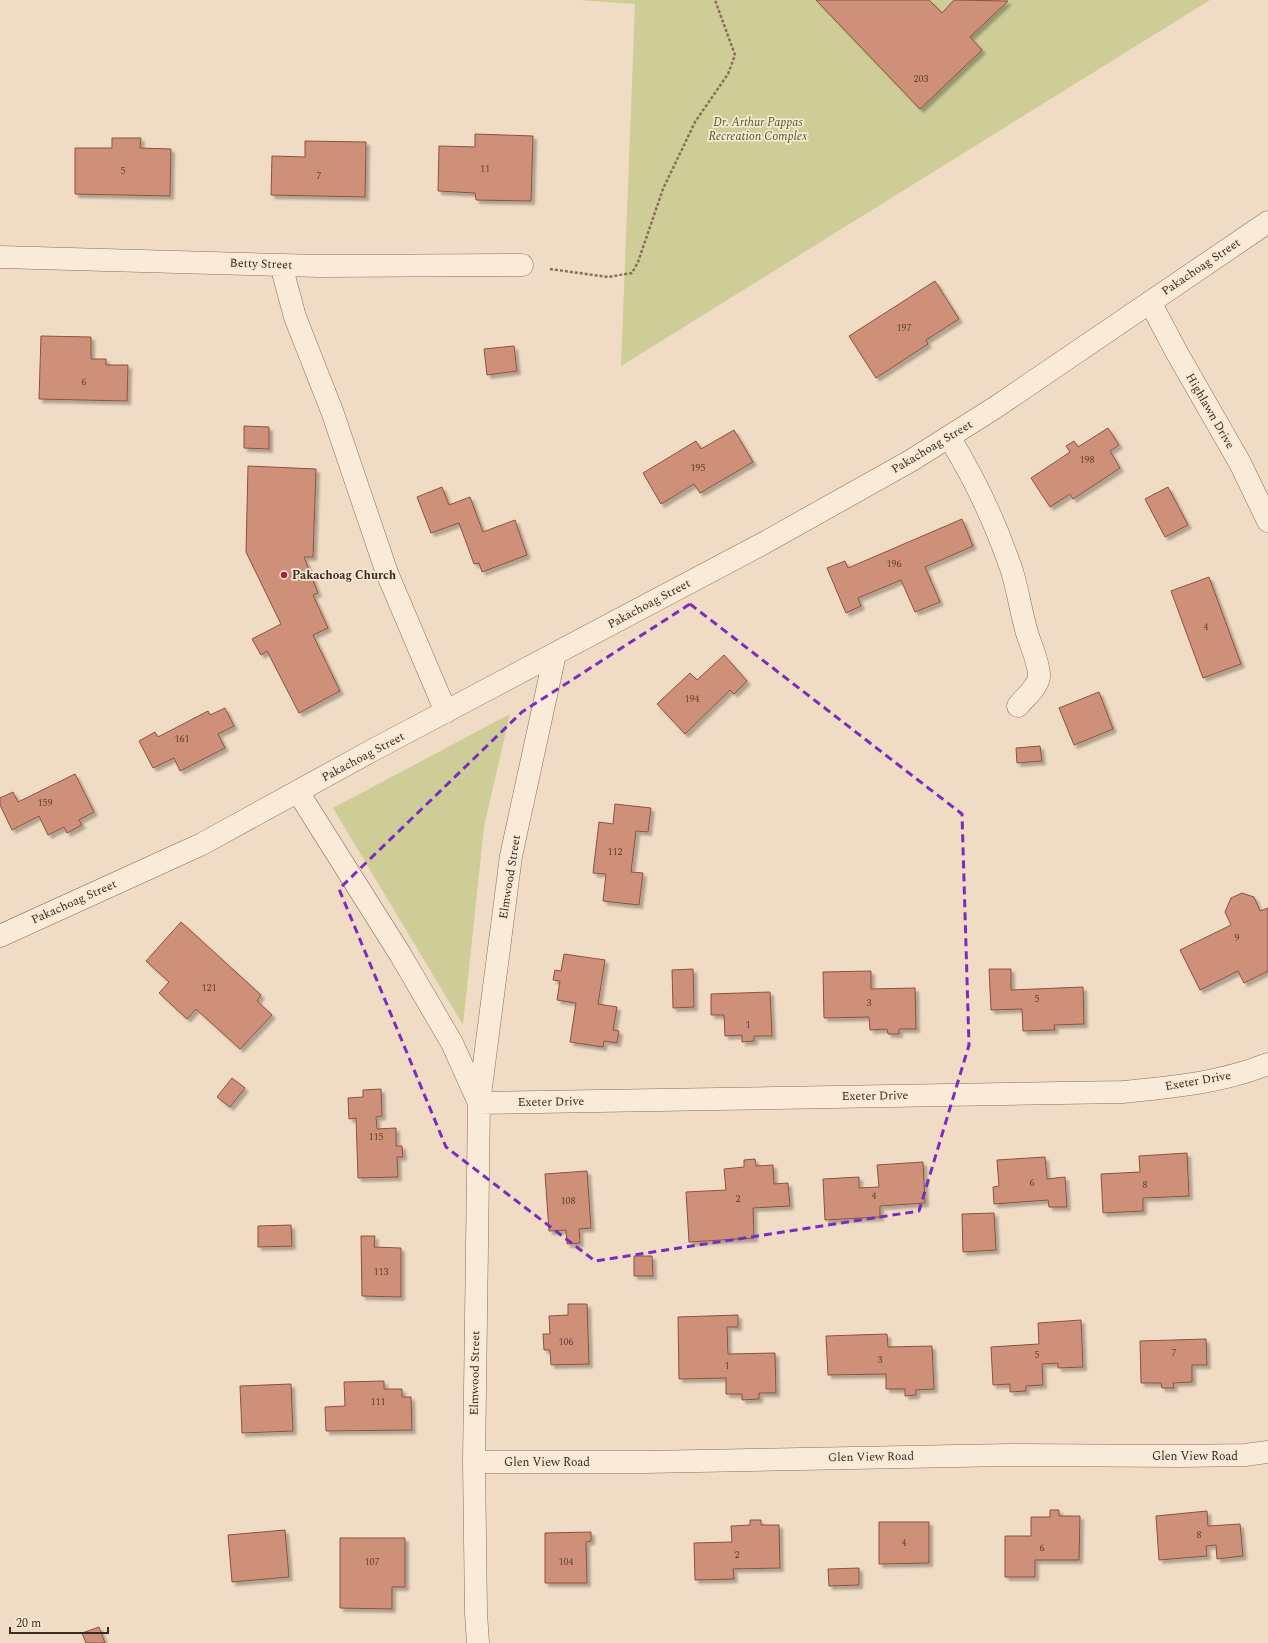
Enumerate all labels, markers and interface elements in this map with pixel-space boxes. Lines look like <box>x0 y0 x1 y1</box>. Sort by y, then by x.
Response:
house number: 203 <box>914 71 929 87</box>
park label: Dr. Arthur Pappas Recreation Complex <box>709 113 808 146</box>
house number: 11 <box>480 161 490 177</box>
house number: 5 <box>121 163 126 179</box>
house number: 7 <box>317 168 322 184</box>
street label: Pakachoag Street <box>1158 233 1244 301</box>
street label: Betty Street <box>229 253 293 275</box>
house number: 197 <box>897 320 912 336</box>
street label: Highlawn Drive <box>1181 370 1239 453</box>
house number: 6 <box>82 374 87 390</box>
street label: Pakachoag Street <box>888 415 976 479</box>
house number: 198 <box>1080 452 1095 468</box>
house number: 195 <box>691 460 706 476</box>
house number: 196 <box>887 556 902 572</box>
place label: Pakachoag Church <box>292 566 397 585</box>
marker: Pakachoag Church <box>279 570 289 580</box>
street label: Pakachoag Street <box>604 574 694 634</box>
house number: 4 <box>1204 619 1209 635</box>
house number: 194 <box>685 691 700 707</box>
street label: Pakachoag Street <box>318 727 408 787</box>
house number: 161 <box>175 731 190 747</box>
house number: 159 <box>38 795 53 811</box>
street label: Elmwood Street <box>494 834 526 920</box>
house number: 112 <box>608 844 623 860</box>
street label: Pakachoag Street <box>28 875 120 929</box>
house number: 9 <box>1235 930 1240 946</box>
house number: 121 <box>202 980 217 996</box>
house number: 5 <box>1035 991 1040 1007</box>
house number: 3 <box>867 995 872 1011</box>
house number: 1 <box>746 1017 751 1033</box>
street label: Exeter Drive <box>1164 1066 1233 1096</box>
street label: Exeter Drive <box>841 1086 909 1106</box>
street label: Exeter Drive <box>517 1092 585 1112</box>
house number: 115 <box>369 1129 384 1145</box>
house number: 6 <box>1030 1175 1035 1191</box>
house number: 8 <box>1143 1177 1148 1193</box>
house number: 4 <box>872 1188 877 1204</box>
house number: 2 <box>736 1191 741 1207</box>
house number: 108 <box>561 1193 576 1209</box>
house number: 113 <box>374 1264 389 1280</box>
street label: Elmwood Street <box>465 1330 485 1416</box>
house number: 106 <box>559 1334 574 1350</box>
house number: 7 <box>1172 1345 1177 1361</box>
house number: 5 <box>1035 1347 1040 1363</box>
house number: 3 <box>878 1352 883 1368</box>
house number: 1 <box>725 1358 730 1374</box>
house number: 111 <box>371 1394 386 1410</box>
street label: Glen View Road <box>828 1447 914 1467</box>
street label: Glen View Road <box>1152 1447 1238 1466</box>
street label: Glen View Road <box>504 1453 590 1472</box>
house number: 8 <box>1197 1527 1202 1543</box>
house number: 4 <box>902 1535 907 1551</box>
house number: 6 <box>1040 1540 1045 1556</box>
house number: 2 <box>735 1547 740 1563</box>
house number: 107 <box>365 1554 380 1570</box>
house number: 104 <box>559 1554 574 1570</box>
scale bar <box>10 1609 108 1635</box>
text: 20 m <box>16 1614 41 1633</box>

